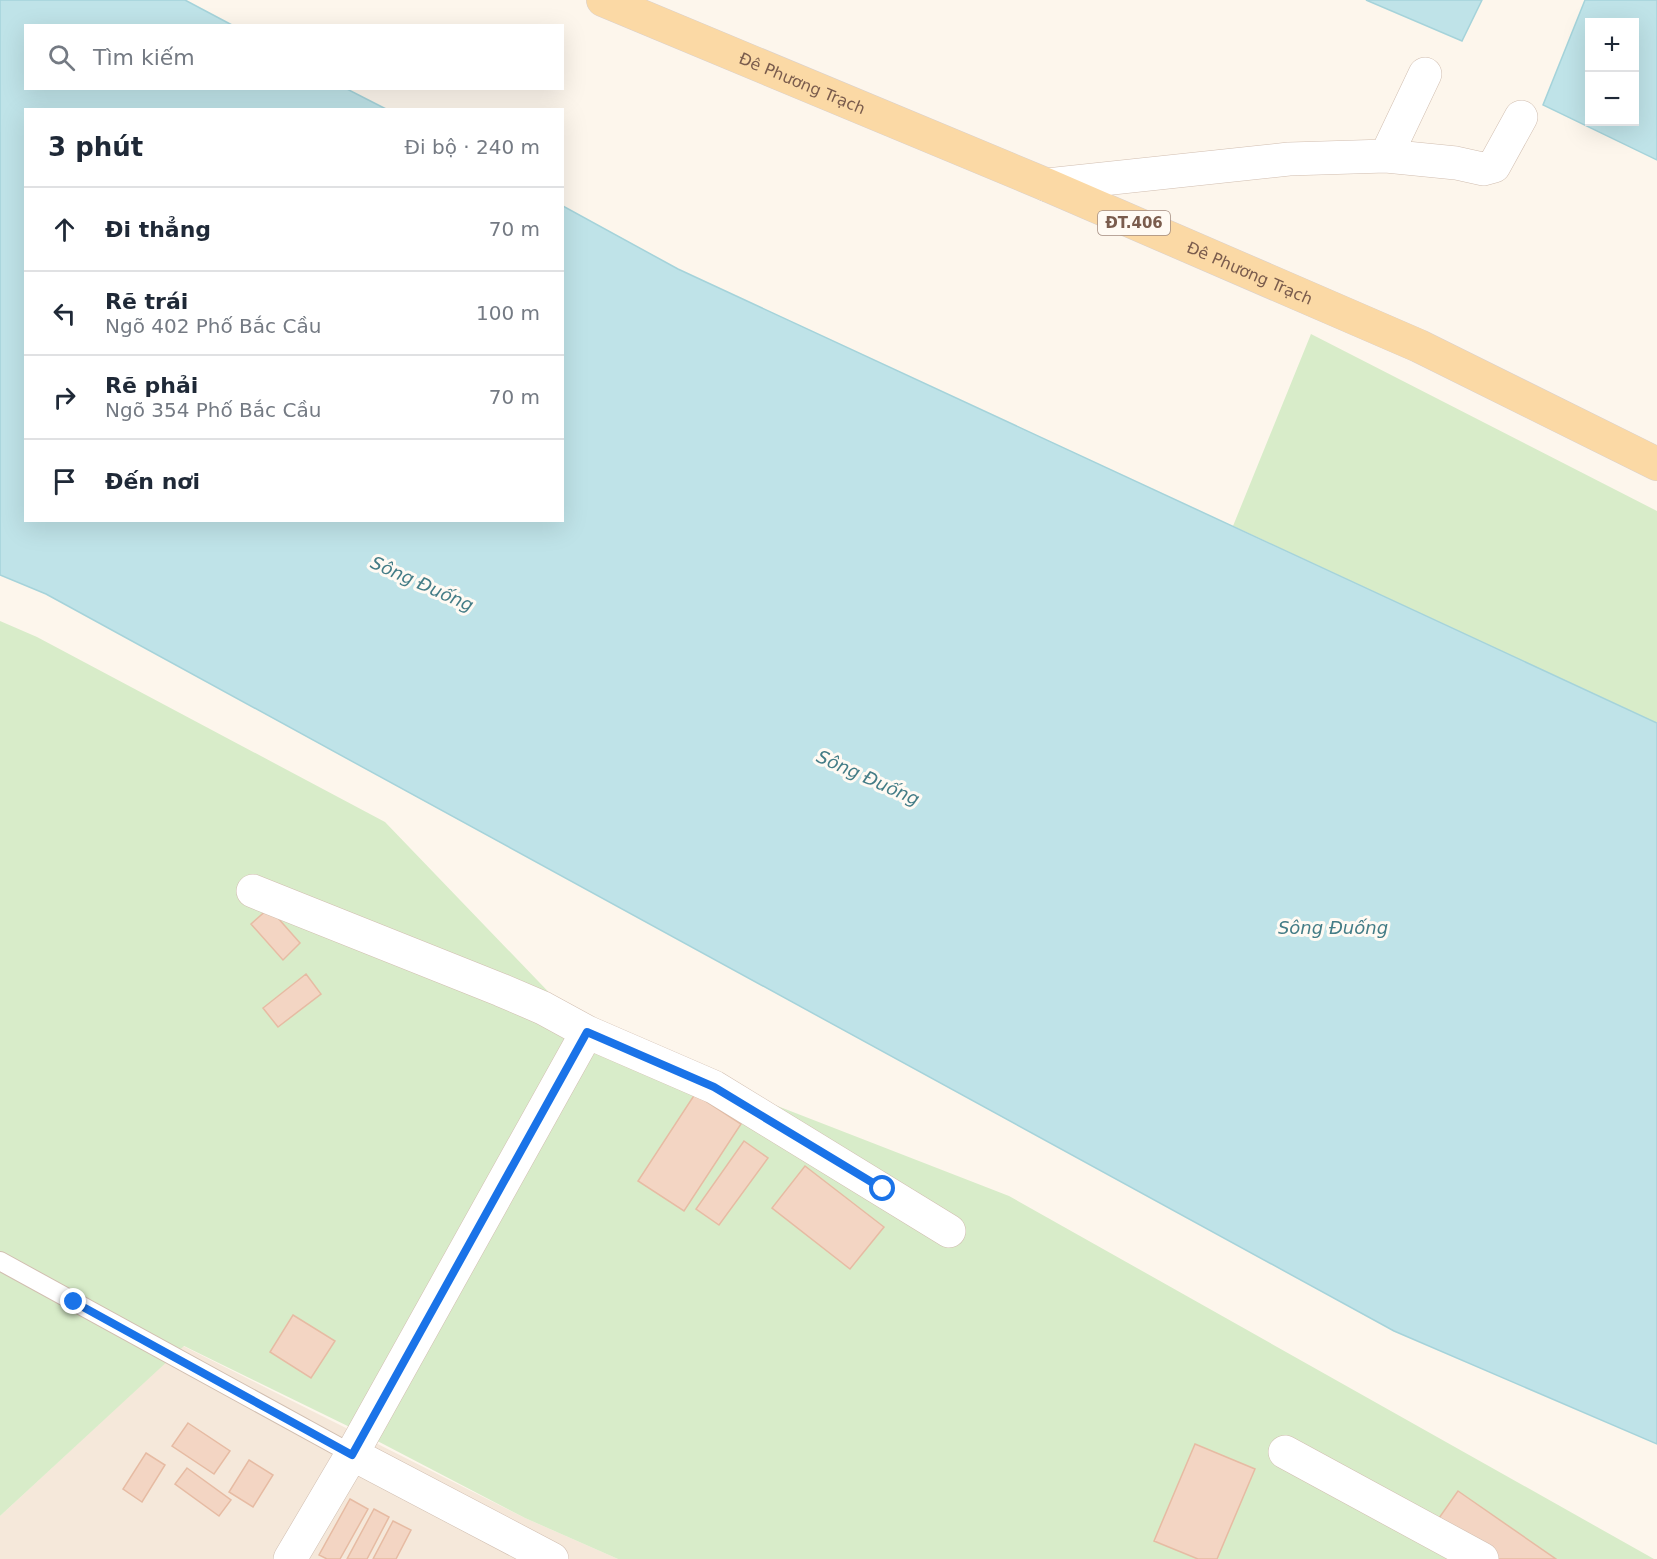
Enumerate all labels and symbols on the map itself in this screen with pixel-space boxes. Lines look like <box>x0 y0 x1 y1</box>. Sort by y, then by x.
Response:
street label: Đê Phương Trạch <box>736 49 868 118</box>
road number: ĐT.406 <box>1098 211 1170 235</box>
street label: Đê Phương Trạch <box>1184 238 1315 309</box>
water label: Sông Đuống <box>368 552 477 616</box>
water label: Sông Đuống <box>814 746 923 810</box>
water label: Sông Đuống <box>1278 917 1388 938</box>
route start <box>869 1175 895 1201</box>
route end <box>60 1288 86 1314</box>

